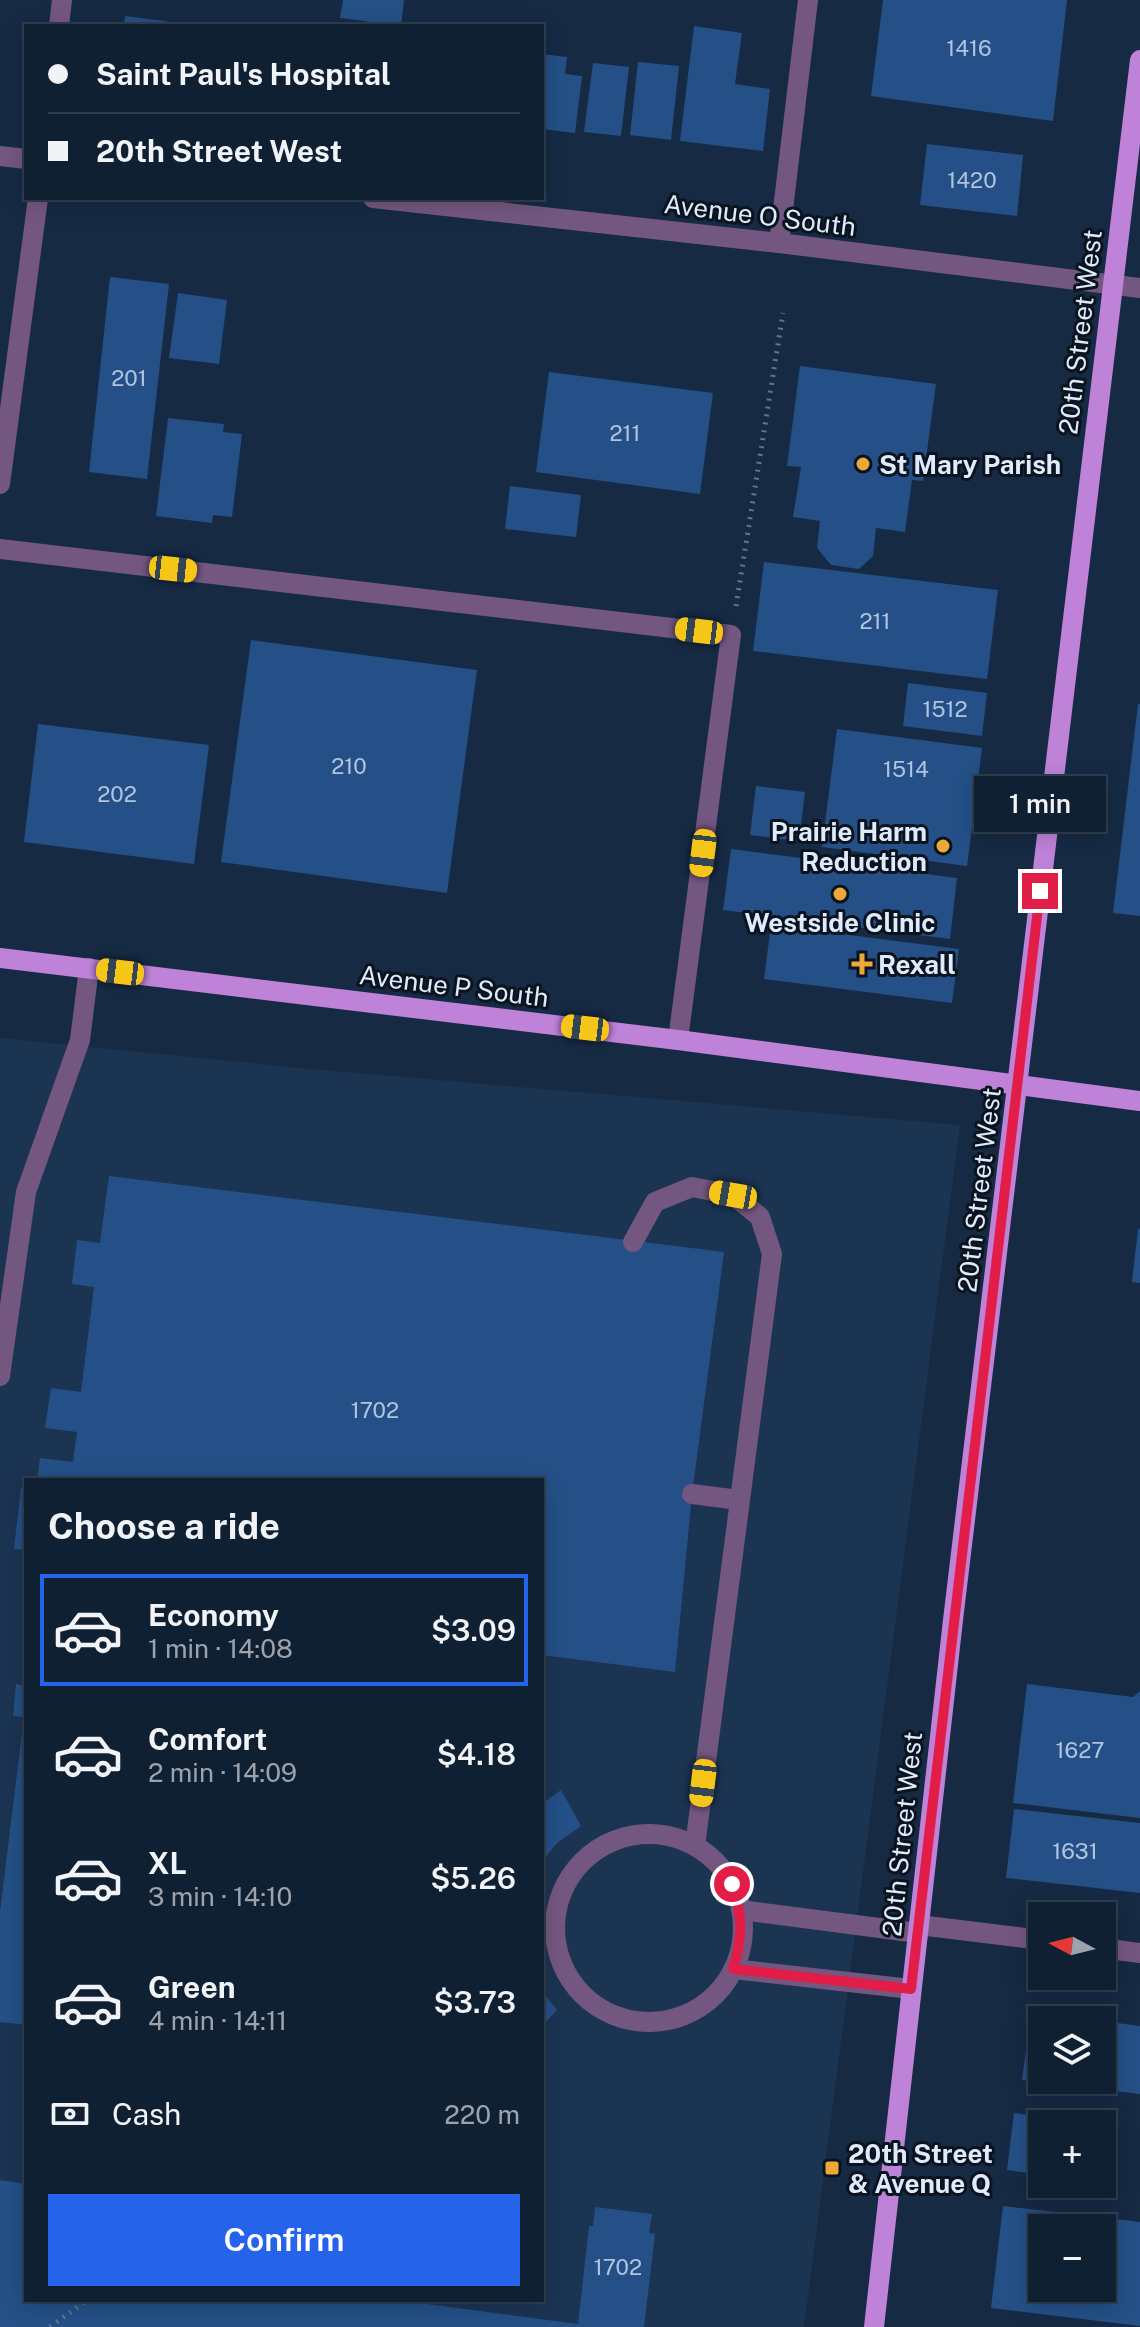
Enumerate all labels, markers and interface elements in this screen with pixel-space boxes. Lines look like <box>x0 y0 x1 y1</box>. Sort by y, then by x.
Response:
house number: 1416 <box>946 35 992 61</box>
text: Saint Paul's Hospital <box>96 56 391 92</box>
text: 20th Street West <box>96 133 342 169</box>
house number: 1420 <box>947 167 997 193</box>
street label: Avenue O South <box>662 188 858 242</box>
street label: 20th Street West <box>1052 228 1108 436</box>
house number: 201 <box>111 365 147 391</box>
house number: 211 <box>609 420 641 446</box>
place label: St Mary Parish <box>879 449 1061 480</box>
marker: St Mary Parish <box>854 455 872 473</box>
car <box>148 555 198 583</box>
house number: 211 <box>859 608 891 634</box>
car <box>674 616 724 646</box>
house number: 1512 <box>922 696 968 722</box>
house number: 210 <box>331 753 367 779</box>
house number: 1514 <box>883 756 929 782</box>
callout: 1 min <box>974 775 1106 831</box>
house number: 202 <box>97 781 137 807</box>
text: 1 min <box>1009 788 1071 819</box>
place label: Prairie Harm Reduction <box>771 816 927 877</box>
car <box>688 828 718 878</box>
marker: Prairie Harm Reduction <box>934 837 952 855</box>
route end <box>1022 873 1058 909</box>
marker: Westside Clinic <box>831 885 849 903</box>
place label: Westside Clinic <box>745 907 936 938</box>
place label: Rexall <box>878 949 956 980</box>
marker: Rexall <box>853 955 871 973</box>
car <box>95 957 145 987</box>
street label: Avenue P South <box>358 959 550 1013</box>
car <box>560 1013 610 1043</box>
street label: 20th Street West <box>951 1086 1007 1294</box>
car <box>707 1179 759 1211</box>
house number: 1702 <box>351 1397 399 1423</box>
text: Choose a ride <box>48 1505 280 1547</box>
icon: car <box>52 1594 124 1666</box>
text: Economy <box>148 1597 279 1633</box>
text: $3.09 <box>431 1612 516 1648</box>
text: 1 min · 14:08 <box>148 1633 293 1664</box>
icon: car <box>52 1718 124 1790</box>
text: Comfort <box>148 1721 267 1757</box>
street label: 20th Street West <box>876 1730 928 1938</box>
text: $4.18 <box>437 1736 516 1772</box>
house number: 1627 <box>1056 1737 1104 1763</box>
text: 2 min · 14:09 <box>148 1757 297 1788</box>
car <box>688 1758 718 1808</box>
house number: 1631 <box>1052 1838 1098 1864</box>
icon: car <box>52 1842 124 1914</box>
text: XL <box>148 1845 187 1881</box>
text: $5.26 <box>430 1860 516 1896</box>
route start <box>714 1866 750 1902</box>
text: 3 min · 14:10 <box>148 1881 293 1912</box>
north arrow <box>1028 1902 1116 1990</box>
map controls <box>1028 1902 1116 2302</box>
icon: car <box>52 1966 124 2038</box>
text: Green <box>148 1969 235 2005</box>
text: $3.73 <box>433 1984 516 2020</box>
text: 4 min · 14:11 <box>148 2005 287 2036</box>
button: layers <box>1028 2006 1116 2094</box>
icon: cash <box>48 2092 92 2136</box>
text: Cash <box>112 2096 181 2132</box>
text: 220 m <box>444 2099 520 2130</box>
button: + <box>1028 2110 1116 2198</box>
place label: 20th Street & Avenue Q <box>848 2138 993 2199</box>
marker: 20th Street & Avenue Q <box>823 2159 841 2177</box>
button: Confirm <box>48 2194 520 2286</box>
button: − <box>1028 2214 1116 2302</box>
house number: 1702 <box>594 2254 642 2280</box>

